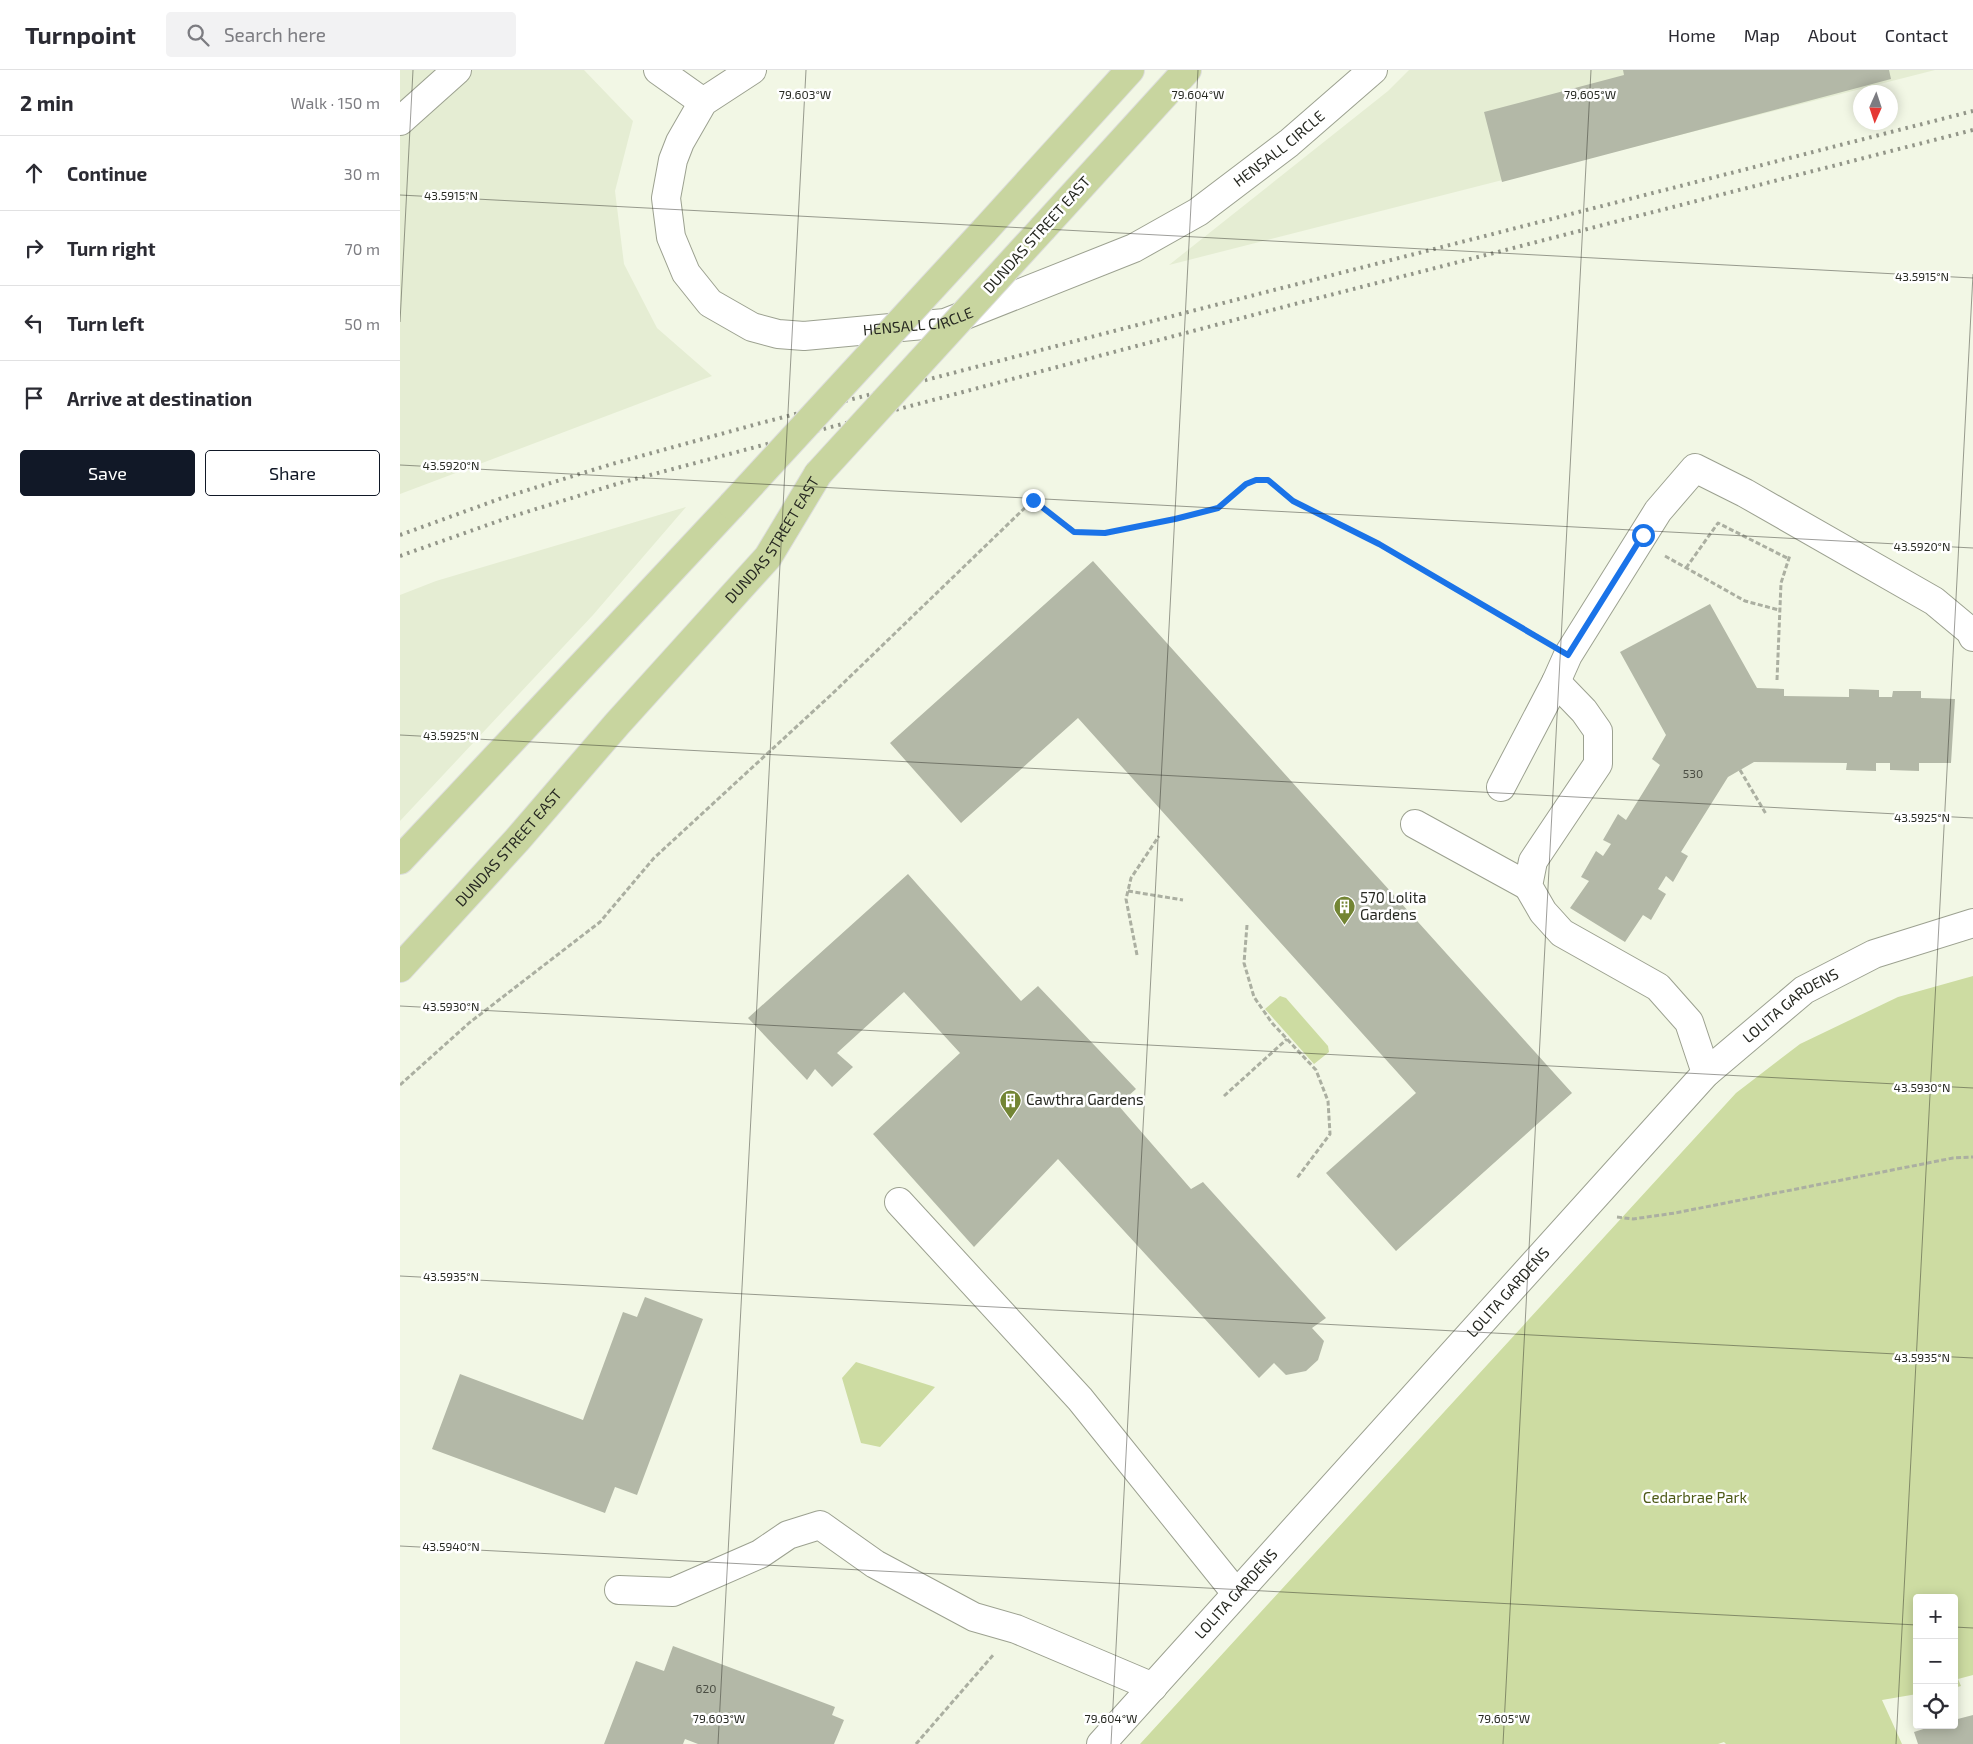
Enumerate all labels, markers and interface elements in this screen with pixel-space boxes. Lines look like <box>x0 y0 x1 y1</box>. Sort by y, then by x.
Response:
search box <box>166 12 516 57</box>
text: Turnpoint <box>25 20 136 49</box>
icon: search <box>184 21 212 49</box>
text: Search here <box>224 23 326 46</box>
text: Home <box>1668 24 1716 46</box>
text: Map <box>1744 24 1780 46</box>
text: About <box>1808 24 1857 46</box>
text: Contact <box>1885 24 1948 46</box>
north arrow <box>1853 85 1898 130</box>
text: 79.603°W <box>779 87 831 101</box>
text: 79.604°W <box>1172 87 1224 101</box>
text: 79.605°W <box>1564 87 1616 101</box>
text: 2 min <box>20 90 74 115</box>
text: Walk · 150 m <box>290 93 380 112</box>
street label: HENSALL CIRCLE <box>1229 106 1328 190</box>
icon: ahead <box>20 159 48 187</box>
text: Continue <box>67 162 147 185</box>
text: 30 m <box>344 164 380 183</box>
street label: DUNDAS STREET EAST <box>979 172 1094 297</box>
text: 43.5915°N <box>424 188 478 202</box>
icon: right <box>20 234 48 262</box>
text: Turn right <box>67 237 155 260</box>
text: 70 m <box>345 239 380 258</box>
text: 43.5915°N <box>1895 269 1949 283</box>
street label: HENSALL CIRCLE <box>862 303 975 339</box>
icon: left <box>20 309 48 337</box>
text: Turn left <box>67 312 144 335</box>
text: 50 m <box>344 314 380 333</box>
icon: arrive <box>20 384 48 412</box>
text: Arrive at destination <box>67 387 252 410</box>
button: Save <box>20 450 195 496</box>
button: Share <box>205 450 380 496</box>
text: 43.5920°N <box>423 458 479 472</box>
street label: DUNDAS STREET EAST <box>721 473 822 606</box>
route end <box>1022 489 1045 512</box>
route start <box>1632 524 1655 547</box>
text: 43.5920°N <box>1894 539 1950 553</box>
text: 43.5925°N <box>423 728 479 742</box>
house number: 530 <box>1683 766 1703 780</box>
street label: DUNDAS STREET EAST <box>451 785 565 910</box>
text: 43.5925°N <box>1894 810 1950 824</box>
place label: 570 Lolita Gardens <box>1360 888 1426 923</box>
building icon: 570 Lolita Gardens <box>1332 895 1356 926</box>
street label: LOLITA GARDENS <box>1739 964 1841 1046</box>
text: 43.5930°N <box>423 999 479 1013</box>
text: 43.5930°N <box>1894 1080 1950 1094</box>
building icon: Cawthra Gardens <box>998 1088 1022 1119</box>
place label: Cawthra Gardens <box>1026 1090 1144 1108</box>
street label: LOLITA GARDENS <box>1462 1243 1553 1340</box>
text: 43.5935°N <box>423 1269 479 1283</box>
text: 43.5935°N <box>1894 1350 1950 1364</box>
park label: Cedarbrae Park <box>1643 1488 1748 1506</box>
text: 43.5940°N <box>422 1539 480 1553</box>
street label: LOLITA GARDENS <box>1190 1545 1281 1642</box>
map controls <box>1913 1594 1958 1729</box>
button: + <box>1913 1594 1958 1639</box>
button: − <box>1913 1639 1958 1684</box>
house number: 620 <box>696 1681 716 1695</box>
button: locate <box>1913 1684 1958 1729</box>
text: 79.603°W <box>693 1711 745 1725</box>
text: 79.604°W <box>1085 1711 1137 1725</box>
text: 79.605°W <box>1478 1711 1530 1725</box>

